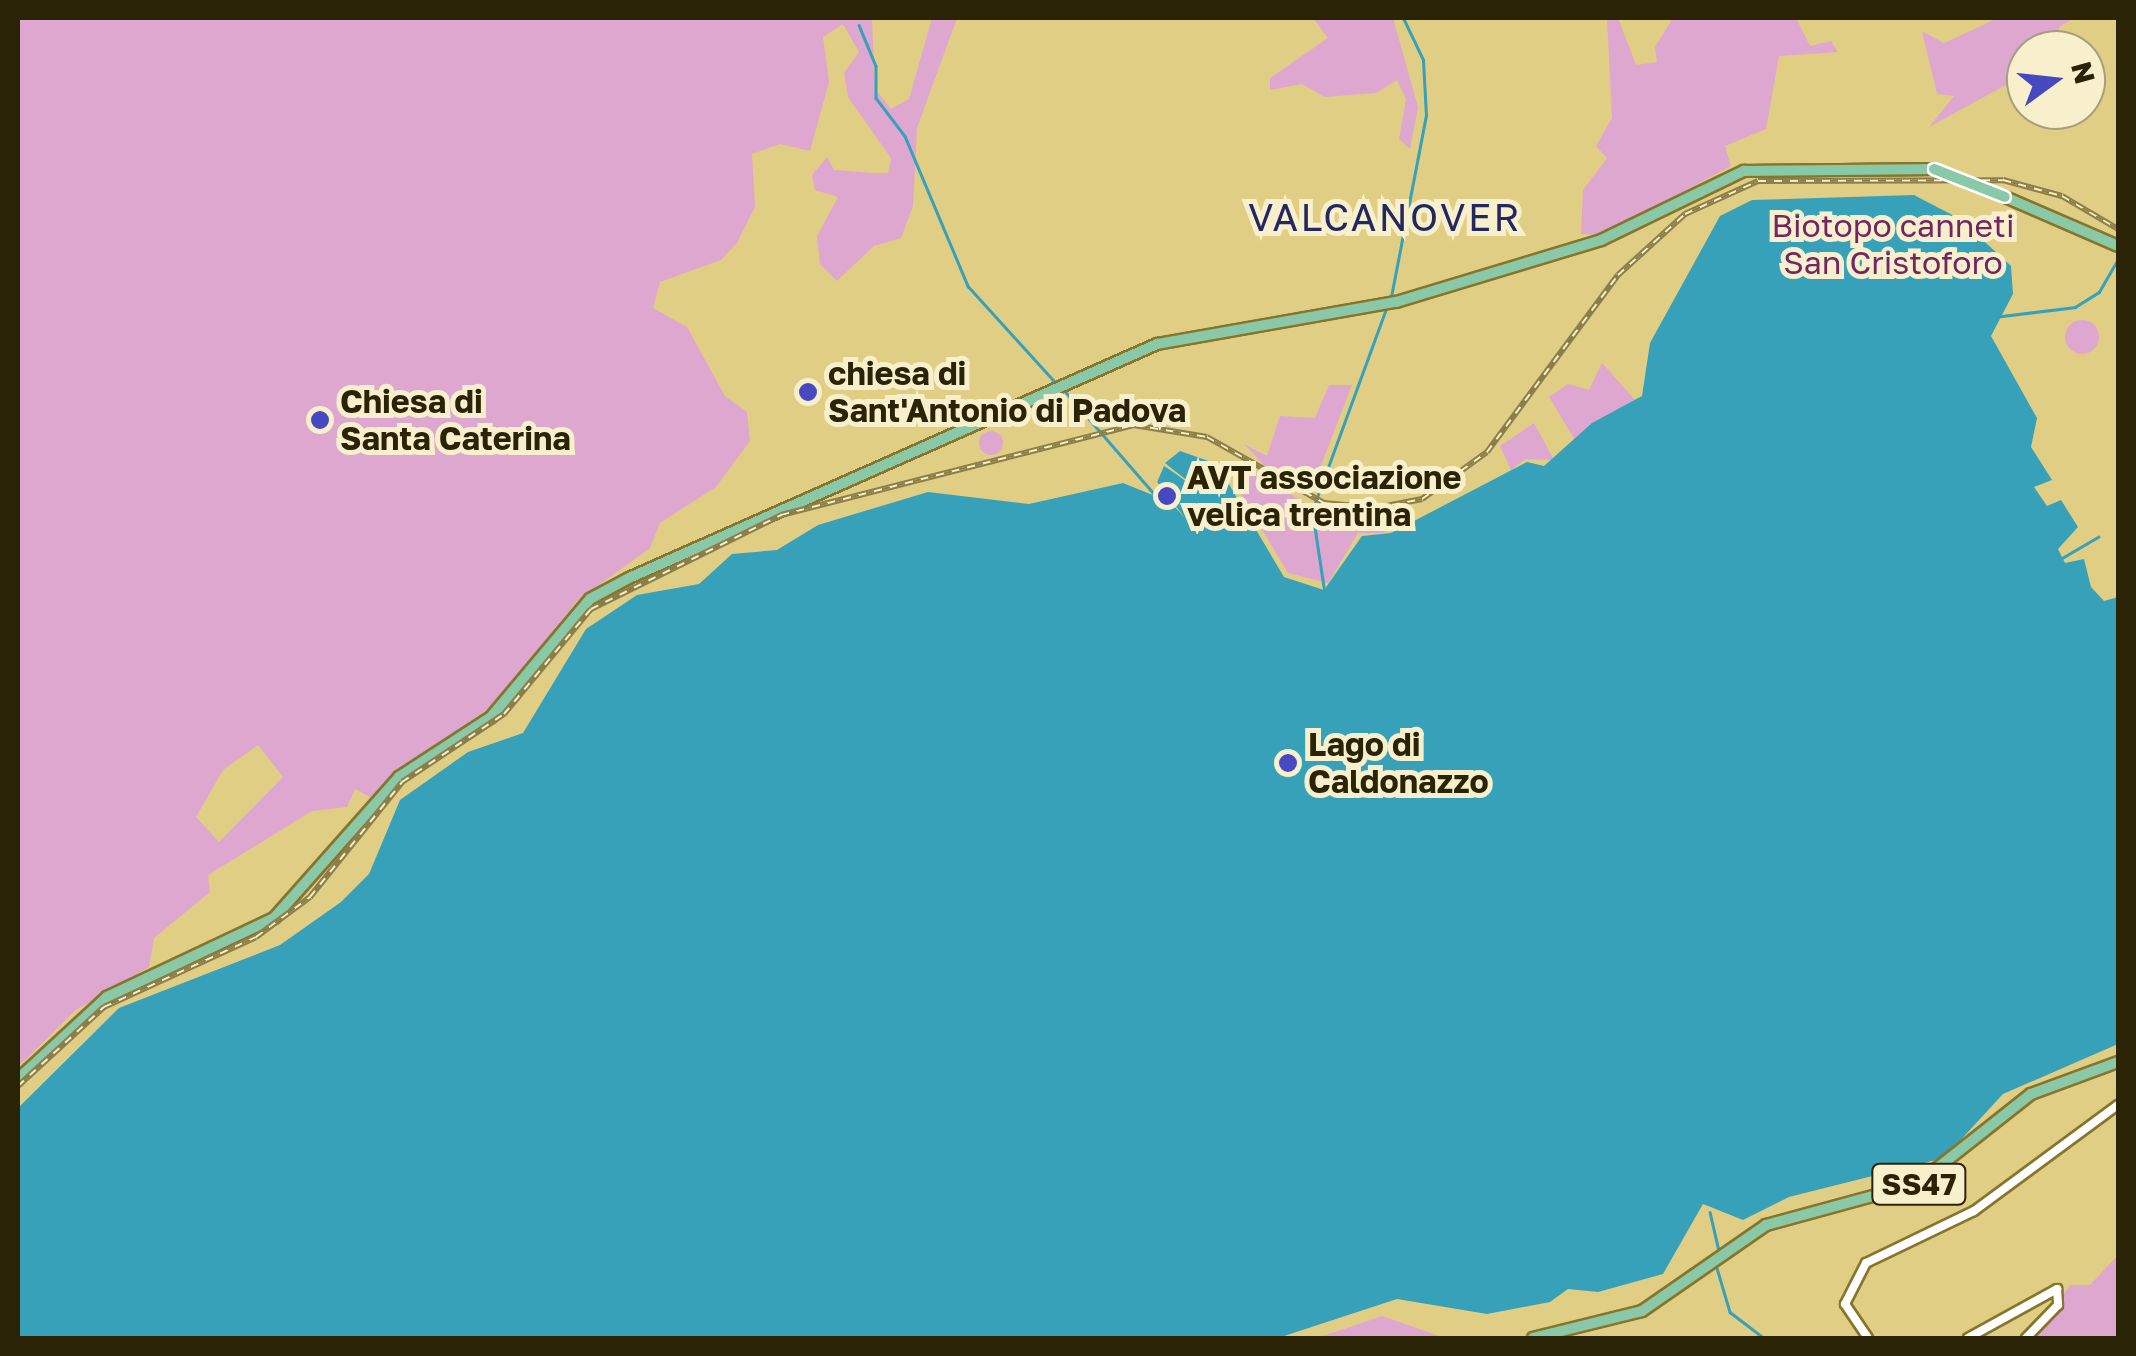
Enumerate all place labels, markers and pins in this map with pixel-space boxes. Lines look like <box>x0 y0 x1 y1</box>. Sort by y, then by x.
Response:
place label: chiesa di Sant'Antonio di Padova <box>828 355 1186 430</box>
marker: chiesa di Sant'Antonio di Padova <box>797 381 819 403</box>
place label: Chiesa di Santa Caterina <box>340 383 571 458</box>
marker: Chiesa di Santa Caterina <box>309 409 331 431</box>
place label: AVT associazione velica trentina <box>1187 459 1461 534</box>
marker: AVT associazione velica trentina <box>1156 485 1178 507</box>
place label: Lago di Caldonazzo <box>1308 726 1489 801</box>
marker: Lago di Caldonazzo <box>1277 752 1299 774</box>

